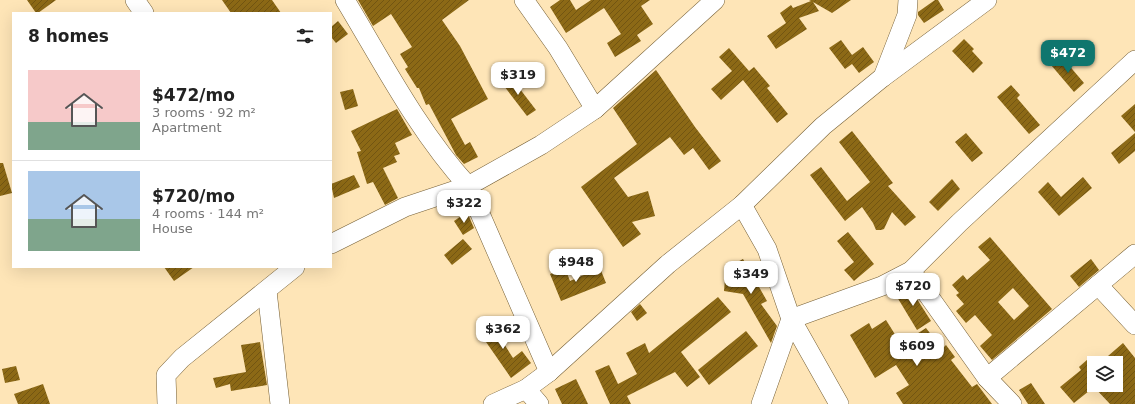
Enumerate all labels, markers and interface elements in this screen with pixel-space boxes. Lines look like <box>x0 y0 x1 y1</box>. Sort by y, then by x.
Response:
icon: filters <box>294 25 316 47</box>
text: 8 homes <box>28 26 109 46</box>
pin: $472 <box>1044 40 1092 74</box>
text: $472 <box>1050 45 1086 60</box>
pin: $319 <box>494 62 542 96</box>
text: $319 <box>500 67 536 82</box>
text: $472/mo <box>152 85 235 105</box>
icon: home <box>60 86 108 134</box>
text: 3 rooms · 92 m² <box>152 105 256 120</box>
text: Apartment <box>152 120 222 135</box>
text: $720/mo <box>152 186 235 206</box>
icon: home <box>60 187 108 235</box>
pin: $322 <box>440 190 488 224</box>
text: $322 <box>446 195 482 210</box>
text: 4 rooms · 144 m² <box>152 206 264 221</box>
text: House <box>152 221 193 236</box>
pin: $948 <box>552 249 600 283</box>
text: $948 <box>558 254 594 269</box>
pin: $349 <box>727 261 775 295</box>
text: $349 <box>733 266 769 281</box>
pin: $720 <box>889 273 937 307</box>
text: $720 <box>895 278 931 293</box>
pin: $362 <box>479 316 527 350</box>
text: $362 <box>485 321 521 336</box>
pin: $609 <box>893 333 941 367</box>
text: $609 <box>899 338 935 353</box>
map controls <box>1087 356 1123 392</box>
button: layers <box>1087 356 1123 392</box>

